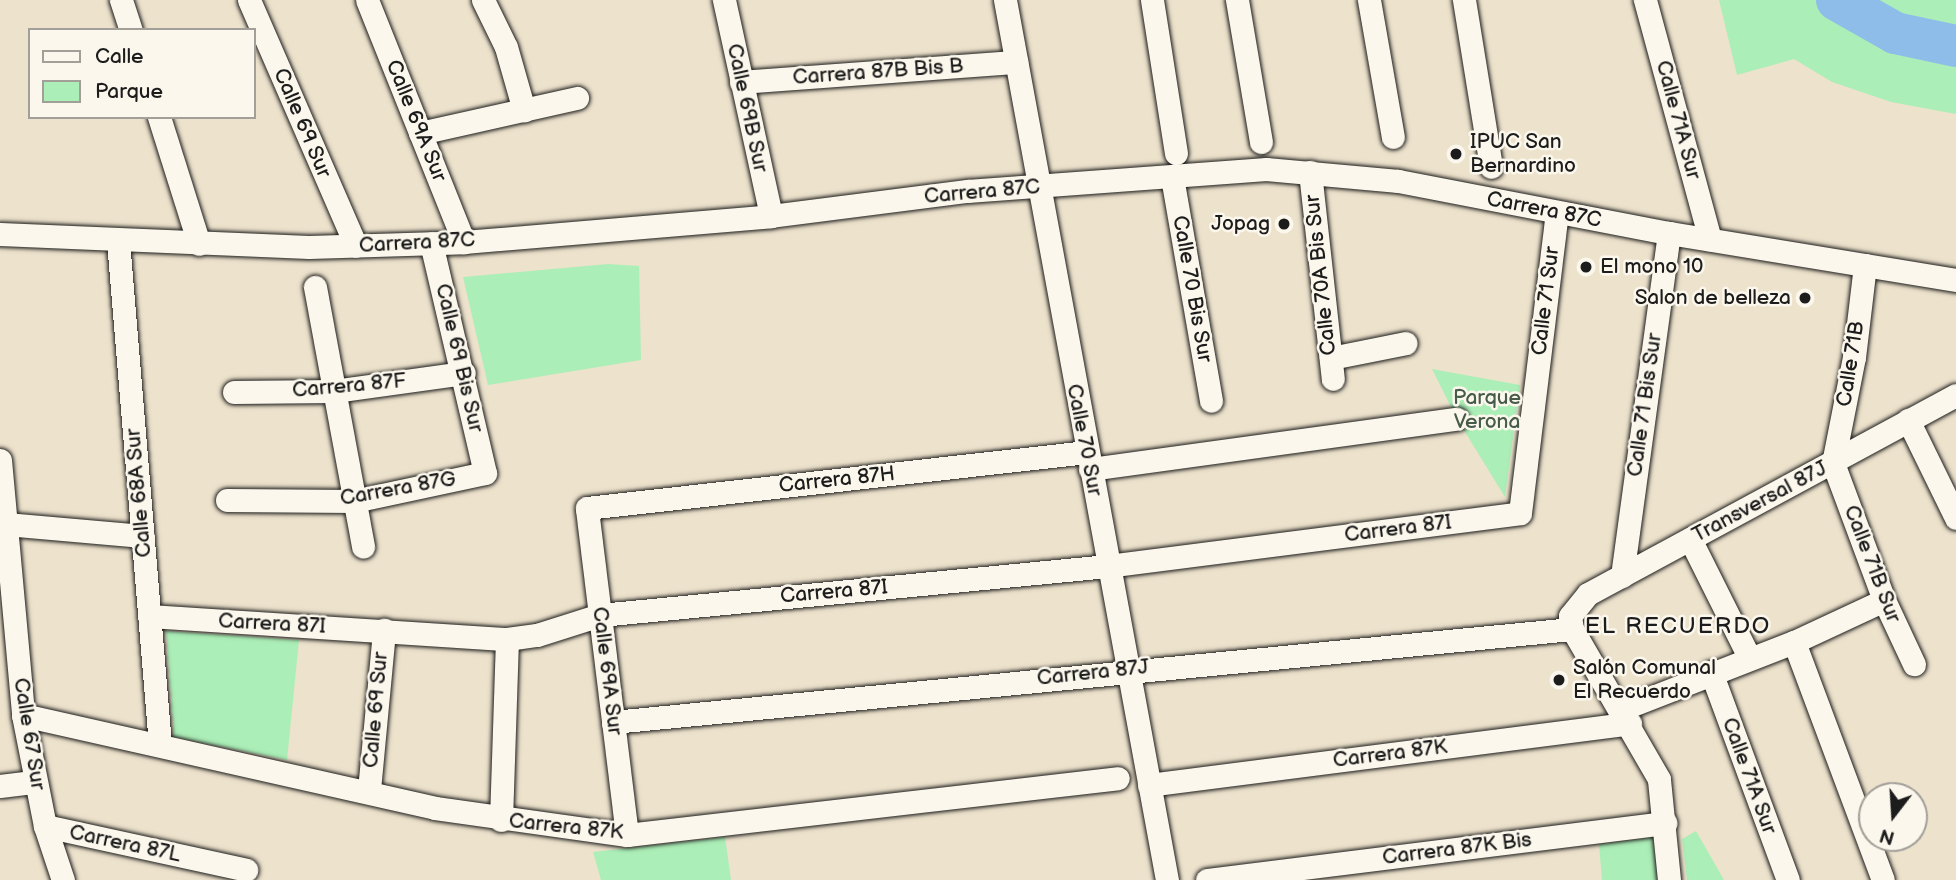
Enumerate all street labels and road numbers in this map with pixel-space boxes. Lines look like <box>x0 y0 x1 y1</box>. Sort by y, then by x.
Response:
street label: Calle 69B Sur <box>721 41 773 175</box>
street label: Carrera 87B Bis B <box>792 53 964 91</box>
street label: Calle 69A Sur <box>380 56 452 186</box>
street label: Calle 71A Sur <box>1650 57 1706 183</box>
street label: Calle 69 Sur <box>268 64 336 182</box>
street label: Carrera 87C <box>923 174 1041 210</box>
street label: Carrera 87C <box>1485 187 1603 233</box>
street label: Calle 70A Bis Sur <box>1300 193 1342 357</box>
street label: Calle 70 Bis Sur <box>1167 213 1217 365</box>
street label: Carrera 87C <box>358 227 476 259</box>
street label: Calle 71 Sur <box>1527 245 1565 357</box>
street label: Calle 69 Bis Sur <box>430 281 488 435</box>
street label: Calle 71B <box>1832 319 1870 409</box>
street label: Calle 71 Bis Sur <box>1622 331 1668 479</box>
street label: Carrera 87F <box>291 368 407 404</box>
street label: Calle 70 Sur <box>1061 381 1107 499</box>
street label: Calle 68A Sur <box>121 427 157 559</box>
street label: Transversal 87J <box>1688 456 1832 548</box>
street label: Carrera 87H <box>778 461 896 499</box>
street label: Carrera 87G <box>338 466 458 512</box>
street label: Calle 71B Sur <box>1838 501 1906 627</box>
street label: Carrera 87I <box>1343 510 1453 548</box>
street label: Carrera 87I <box>779 575 889 609</box>
street label: Calle 69A Sur <box>587 605 627 737</box>
street label: Carrera 87I <box>218 609 326 639</box>
street label: Calle 69 Sur <box>358 651 394 769</box>
street label: Carrera 87J <box>1036 655 1150 691</box>
street label: Calle 67 Sur <box>8 675 50 793</box>
street label: Calle 71A Sur <box>1716 714 1782 838</box>
street label: Carrera 87K <box>1331 734 1449 774</box>
street label: Carrera 87K <box>508 808 624 846</box>
street label: Carrera 87L <box>67 820 183 868</box>
street label: Carrera 87K Bis <box>1381 827 1533 871</box>

